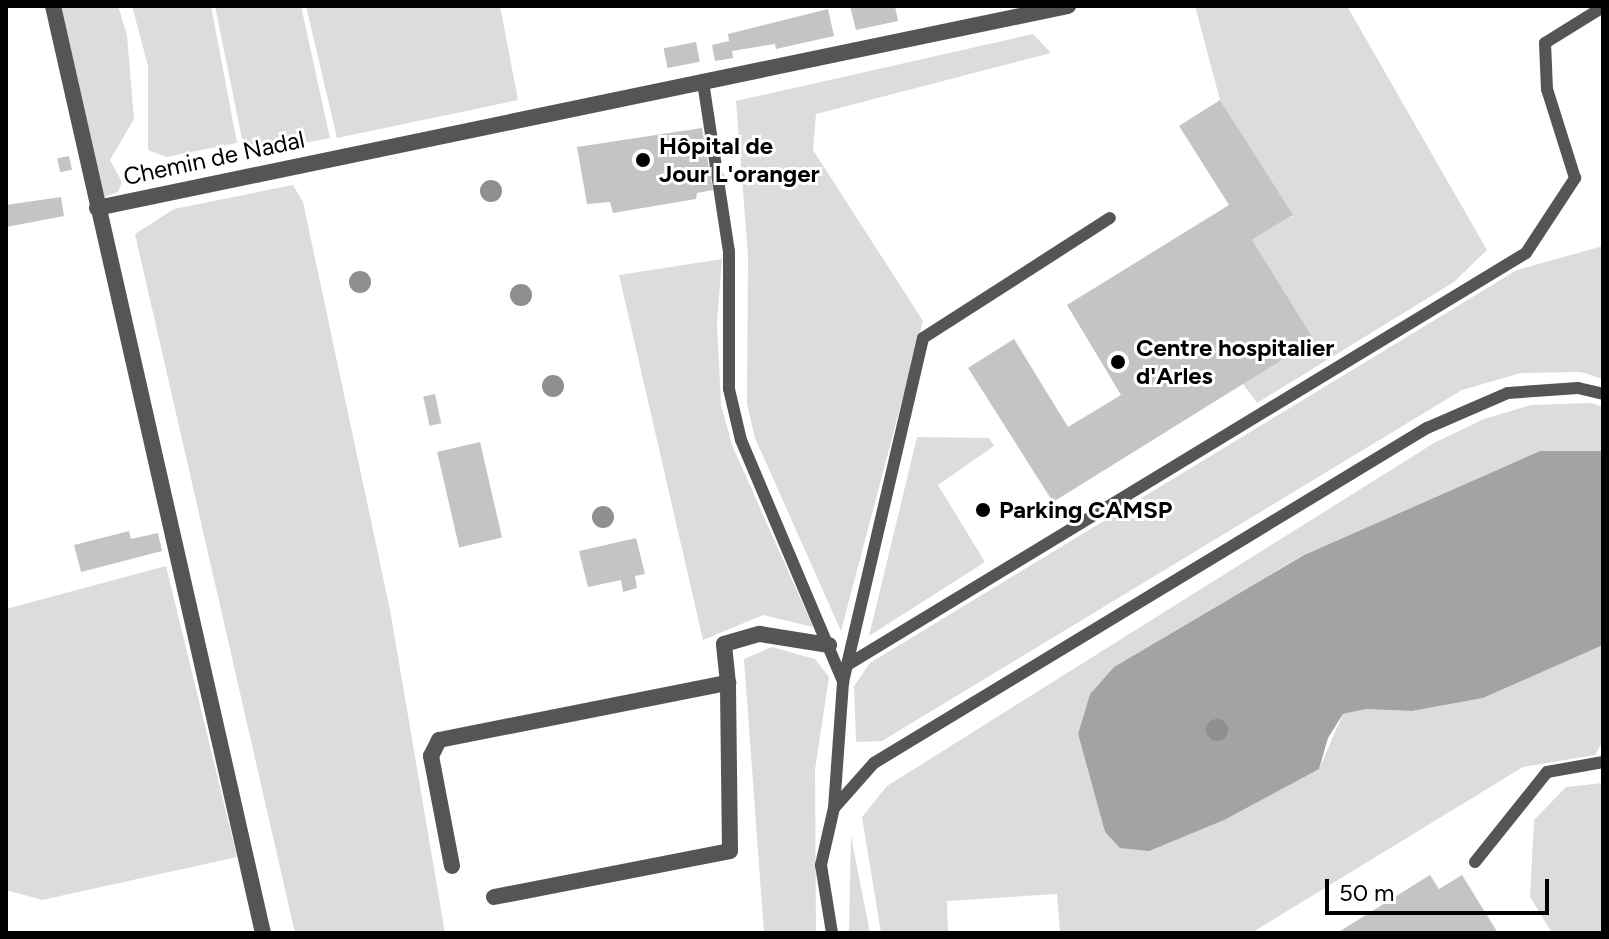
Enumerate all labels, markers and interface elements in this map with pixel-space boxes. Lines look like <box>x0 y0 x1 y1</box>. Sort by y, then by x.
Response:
street label: Chemin de Nadal <box>121 125 307 191</box>
place label: Hôpital de Jour L'oranger <box>659 132 820 188</box>
marker: Hôpital de Jour L'oranger <box>634 151 652 169</box>
place label: Centre hospitalier d'Arles <box>1136 334 1334 390</box>
marker: Centre hospitalier d'Arles <box>1107 351 1129 373</box>
place label: Parking CAMSP <box>999 496 1172 524</box>
marker: Parking CAMSP <box>974 501 992 519</box>
scale bar <box>1329 863 1553 913</box>
text: 50 m <box>1339 878 1395 907</box>

